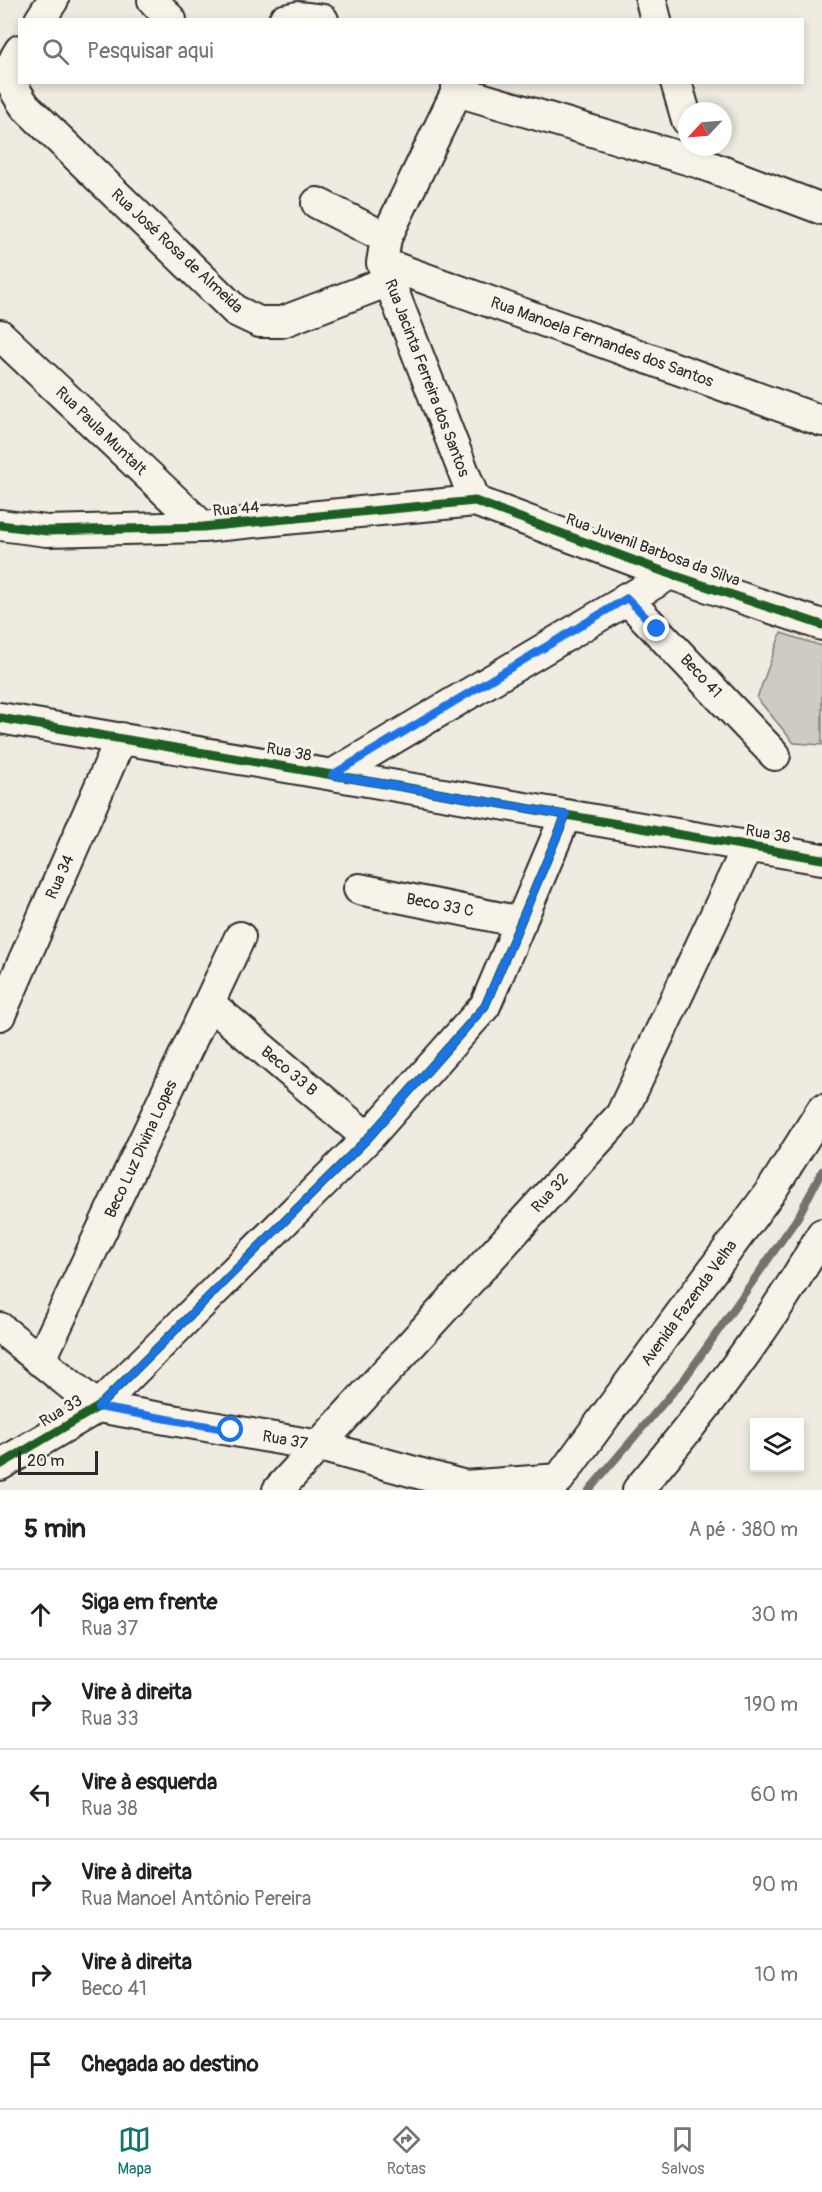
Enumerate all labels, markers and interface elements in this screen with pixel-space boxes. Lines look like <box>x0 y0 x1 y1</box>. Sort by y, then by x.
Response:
search box <box>18 18 804 84</box>
icon: search <box>39 35 72 68</box>
text: Pesquisar aqui <box>87 37 213 65</box>
north arrow <box>678 102 732 156</box>
street label: Rua José Rosa de Almeida <box>107 185 247 317</box>
street label: Rua Jacinta Ferreira dos Santos <box>380 276 474 480</box>
street label: Rua Manoela Fernandes dos Santos <box>488 292 716 392</box>
street label: Rua Paula Muntalt <box>51 383 151 480</box>
street label: Rua 44 <box>212 497 260 521</box>
street label: Rua Juvenil Barbosa da Silva <box>563 509 743 591</box>
route end <box>643 615 669 641</box>
street label: Beco 41 <box>676 650 726 702</box>
street label: Rua 38 <box>265 738 313 766</box>
street label: Rua 38 <box>744 820 792 848</box>
street label: Rua 34 <box>41 852 79 902</box>
street label: Beco 33 C <box>405 889 476 921</box>
street label: Beco 33 B <box>257 1042 321 1100</box>
street label: Beco Luz Divina Lopes <box>100 1077 182 1221</box>
street label: Rua 32 <box>527 1169 573 1217</box>
street label: Avenida Fazenda Velha <box>637 1236 741 1370</box>
street label: Rua 33 <box>36 1391 86 1431</box>
route start <box>217 1416 243 1442</box>
map controls <box>750 1418 804 1472</box>
button: layers <box>750 1418 804 1472</box>
street label: Rua 37 <box>261 1426 310 1454</box>
scale bar <box>18 1448 98 1476</box>
text: 20 m <box>27 1451 65 1471</box>
text: 5 min <box>24 1513 86 1545</box>
text: A pé · 380 m <box>688 1517 798 1542</box>
text: Siga em frente <box>81 1588 217 1616</box>
icon: ahead <box>24 1598 57 1631</box>
text: 30 m <box>751 1602 798 1627</box>
text: Rua 37 <box>81 1616 138 1641</box>
text: Vire à direita <box>81 1678 192 1706</box>
icon: right <box>24 1688 57 1721</box>
text: 190 m <box>744 1692 798 1717</box>
text: Rua 33 <box>81 1706 139 1731</box>
text: Vire à esquerda <box>81 1768 217 1796</box>
icon: left <box>24 1778 57 1811</box>
text: 60 m <box>751 1782 798 1807</box>
text: Rua 38 <box>81 1796 138 1821</box>
text: Vire à direita <box>81 1858 192 1886</box>
icon: right <box>24 1868 57 1901</box>
text: 90 m <box>752 1872 798 1897</box>
text: Rua Manoel Antônio Pereira <box>81 1886 311 1911</box>
text: Vire à direita <box>81 1948 192 1976</box>
icon: right <box>24 1958 57 1991</box>
text: 10 m <box>754 1962 798 1987</box>
text: Beco 41 <box>81 1976 147 2001</box>
icon: arrive <box>24 2048 57 2081</box>
text: Chegada ao destino <box>81 2050 259 2078</box>
tab: Mapa <box>118 2123 152 2179</box>
tab: Rotas <box>387 2123 426 2179</box>
tab: Salvos <box>661 2123 704 2179</box>

